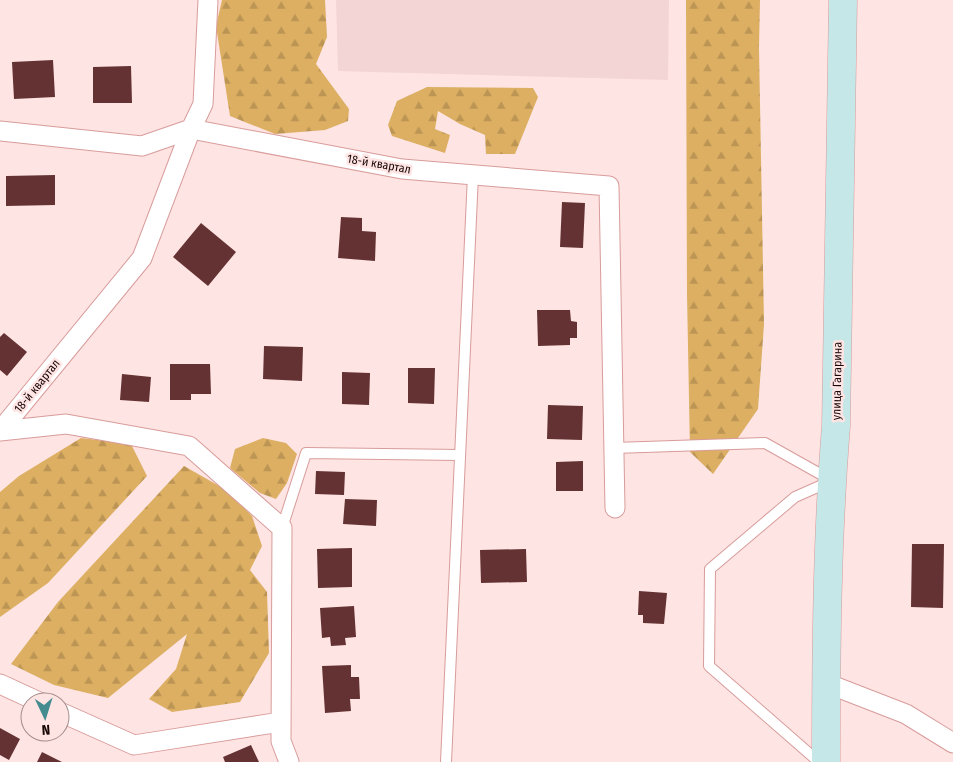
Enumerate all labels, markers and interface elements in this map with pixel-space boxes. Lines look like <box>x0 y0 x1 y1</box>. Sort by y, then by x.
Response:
street label: 18-й квартал <box>346 152 412 176</box>
street label: улица Гагарина <box>829 342 845 420</box>
street label: 18-й квартал <box>11 357 63 415</box>
north arrow <box>20 692 70 742</box>
text: N <box>41 721 51 738</box>

